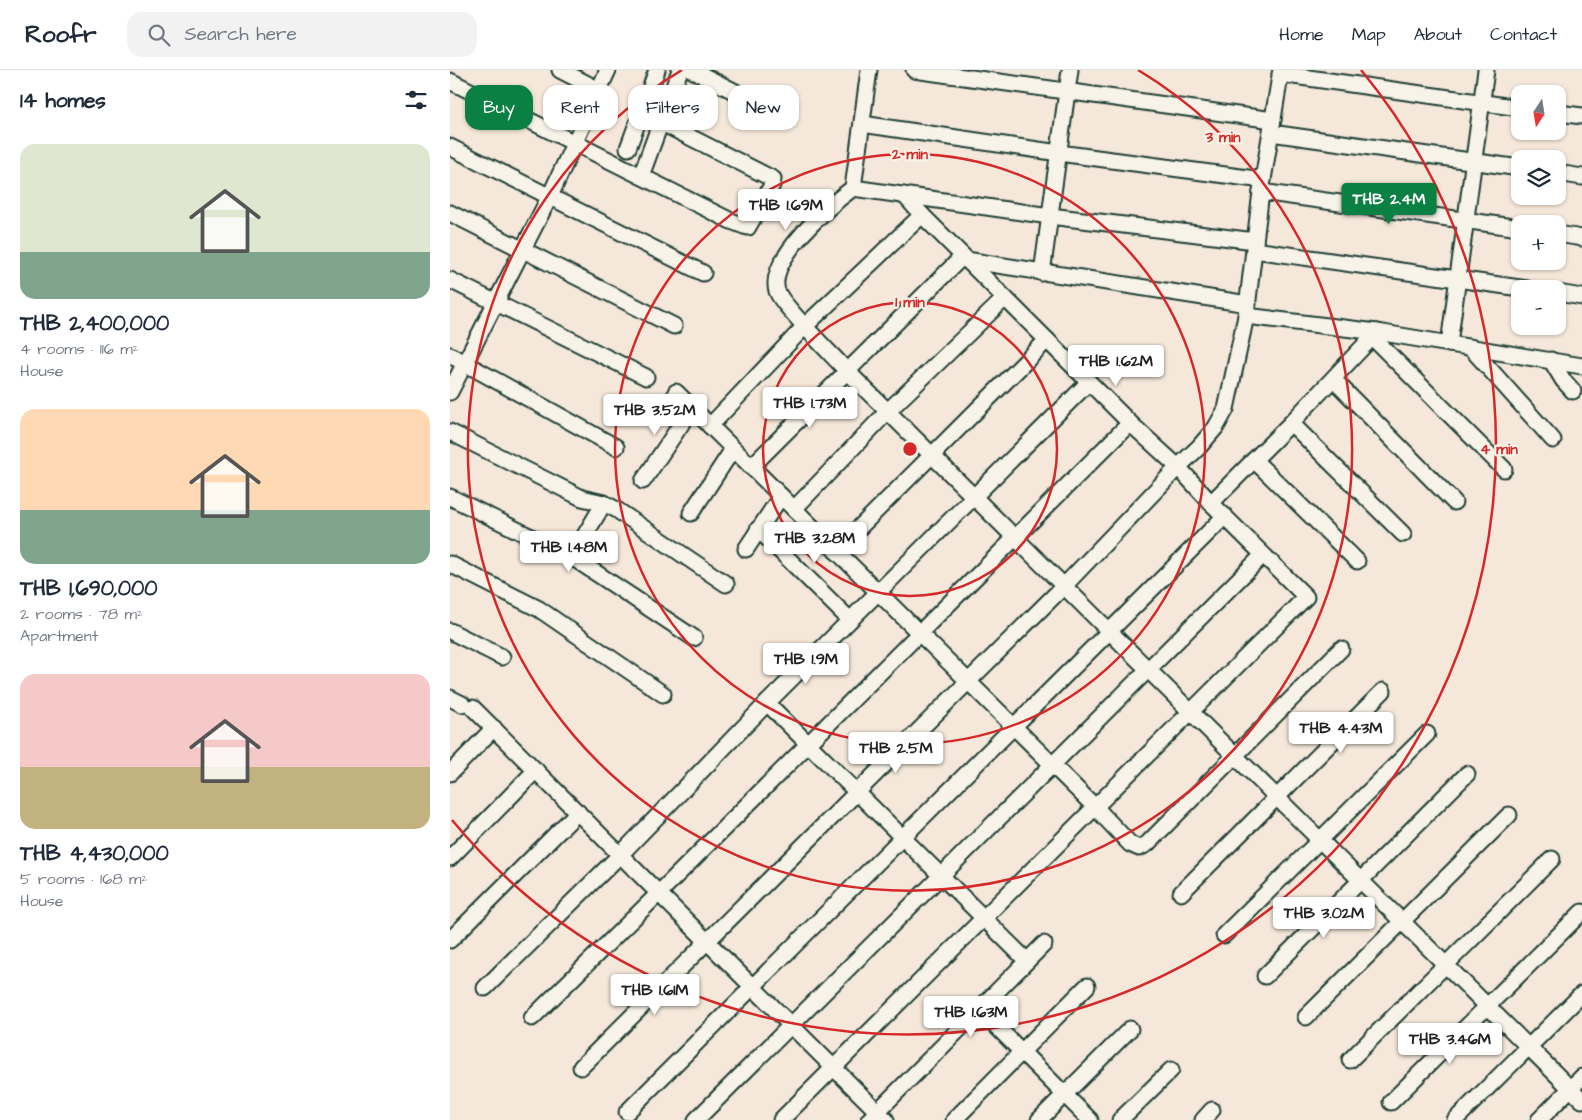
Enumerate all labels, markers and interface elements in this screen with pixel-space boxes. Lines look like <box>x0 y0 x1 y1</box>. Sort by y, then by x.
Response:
search box <box>127 12 477 57</box>
text: Roofr <box>25 18 97 52</box>
icon: search <box>145 21 173 49</box>
text: Search here <box>185 21 297 48</box>
text: Home <box>1279 22 1324 47</box>
text: Map <box>1352 22 1386 47</box>
text: About <box>1414 22 1462 47</box>
text: Contact <box>1490 22 1557 47</box>
chip: Buy <box>465 85 533 130</box>
chip: Rent <box>543 85 618 130</box>
chip: Filters <box>628 85 718 130</box>
chip: New <box>728 85 799 130</box>
north arrow <box>1511 85 1566 140</box>
map controls <box>1511 85 1566 335</box>
text: 14 homes <box>20 86 106 115</box>
icon: filters <box>402 86 430 114</box>
text: 3 min <box>1204 127 1241 148</box>
text: 2 min <box>891 144 929 165</box>
button: layers <box>1511 150 1566 205</box>
icon: home <box>180 176 270 266</box>
pin: THB 2.4M <box>1337 182 1441 225</box>
text: THB 2.4M <box>1353 188 1425 210</box>
pin: THB 1.69M <box>729 189 843 231</box>
text: THB 1.69M <box>749 194 823 216</box>
button: + <box>1511 215 1566 270</box>
button: − <box>1511 280 1566 335</box>
text: 1 min <box>895 292 925 313</box>
text: THB 2,400,000 <box>20 309 169 338</box>
text: 4 rooms · 116 m² <box>20 338 139 360</box>
pin: THB 1.62M <box>1059 344 1173 387</box>
text: THB 1.62M <box>1079 350 1153 372</box>
text: House <box>20 360 64 382</box>
pin: THB 1.73M <box>753 386 867 429</box>
text: THB 1.73M <box>774 392 846 414</box>
pin: THB 3.52M <box>598 394 712 436</box>
text: THB 3.52M <box>614 399 696 421</box>
text: 4 min <box>1480 439 1518 460</box>
centre of rings <box>901 440 919 458</box>
icon: home <box>180 441 270 531</box>
pin: THB 3.28M <box>758 522 872 564</box>
text: THB 3.28M <box>775 527 855 549</box>
pin: THB 1.48M <box>512 530 626 573</box>
text: THB 1.48M <box>531 536 607 558</box>
text: THB 1,690,000 <box>20 574 157 603</box>
text: 2 rooms · 78 m² <box>20 603 143 625</box>
text: Apartment <box>20 625 98 647</box>
pin: THB 1.9M <box>754 642 858 685</box>
text: THB 1.9M <box>774 648 838 670</box>
icon: home <box>180 706 270 796</box>
pin: THB 4.43M <box>1284 712 1398 754</box>
text: THB 4.43M <box>1300 717 1382 739</box>
pin: THB 2.5M <box>844 732 948 774</box>
text: THB 2.5M <box>859 737 933 759</box>
text: THB 4,430,000 <box>20 839 169 868</box>
text: 5 rooms · 168 m² <box>20 868 147 890</box>
text: House <box>20 890 64 912</box>
pin: THB 3.02M <box>1267 896 1381 939</box>
text: THB 3.02M <box>1284 902 1364 924</box>
pin: THB 1.61M <box>598 974 712 1016</box>
text: THB 1.61M <box>621 979 689 1001</box>
pin: THB 1.63M <box>914 996 1028 1038</box>
text: THB 1.63M <box>934 1001 1008 1023</box>
pin: THB 3.46M <box>1393 1022 1507 1065</box>
text: THB 3.46M <box>1409 1028 1491 1050</box>

